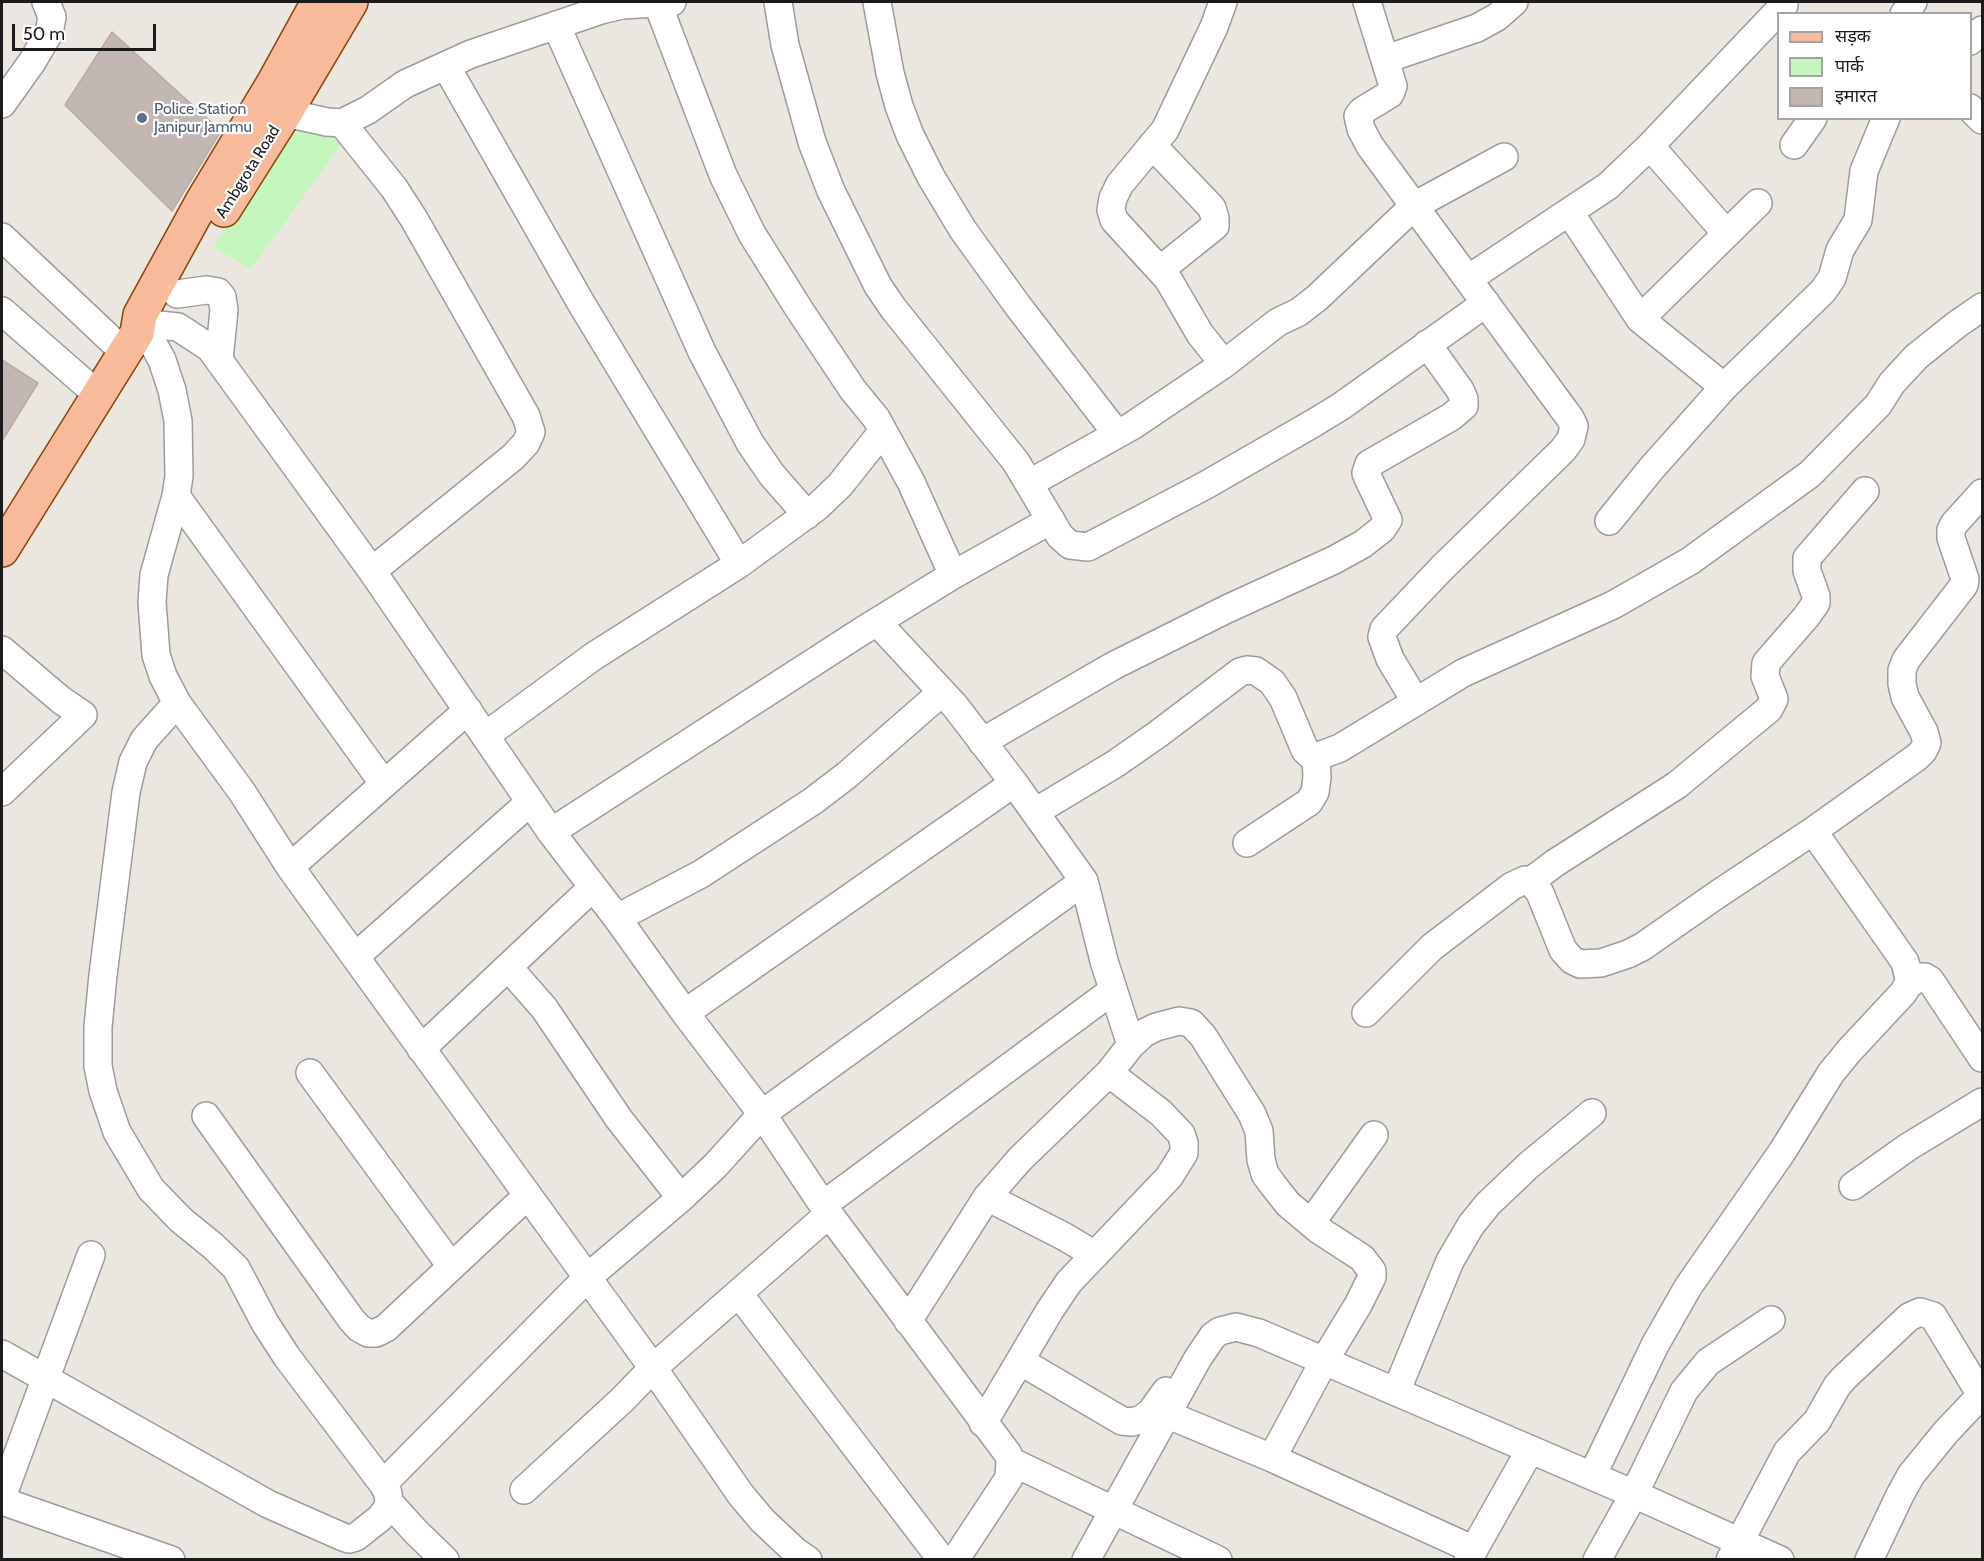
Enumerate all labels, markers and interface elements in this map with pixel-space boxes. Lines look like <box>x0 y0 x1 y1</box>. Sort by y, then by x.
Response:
scale bar <box>15 12 159 50</box>
legend <box>1777 12 1972 120</box>
text: 50 m <box>23 23 65 45</box>
text: सड़क <box>1835 25 1871 47</box>
text: पार्क <box>1835 55 1864 77</box>
text: इमारत <box>1835 85 1877 107</box>
place label: Police Station Janipur Jammu <box>154 99 252 137</box>
marker: Police Station Janipur Jammu <box>135 111 149 125</box>
street label: Ambgrota Road <box>212 122 284 222</box>

